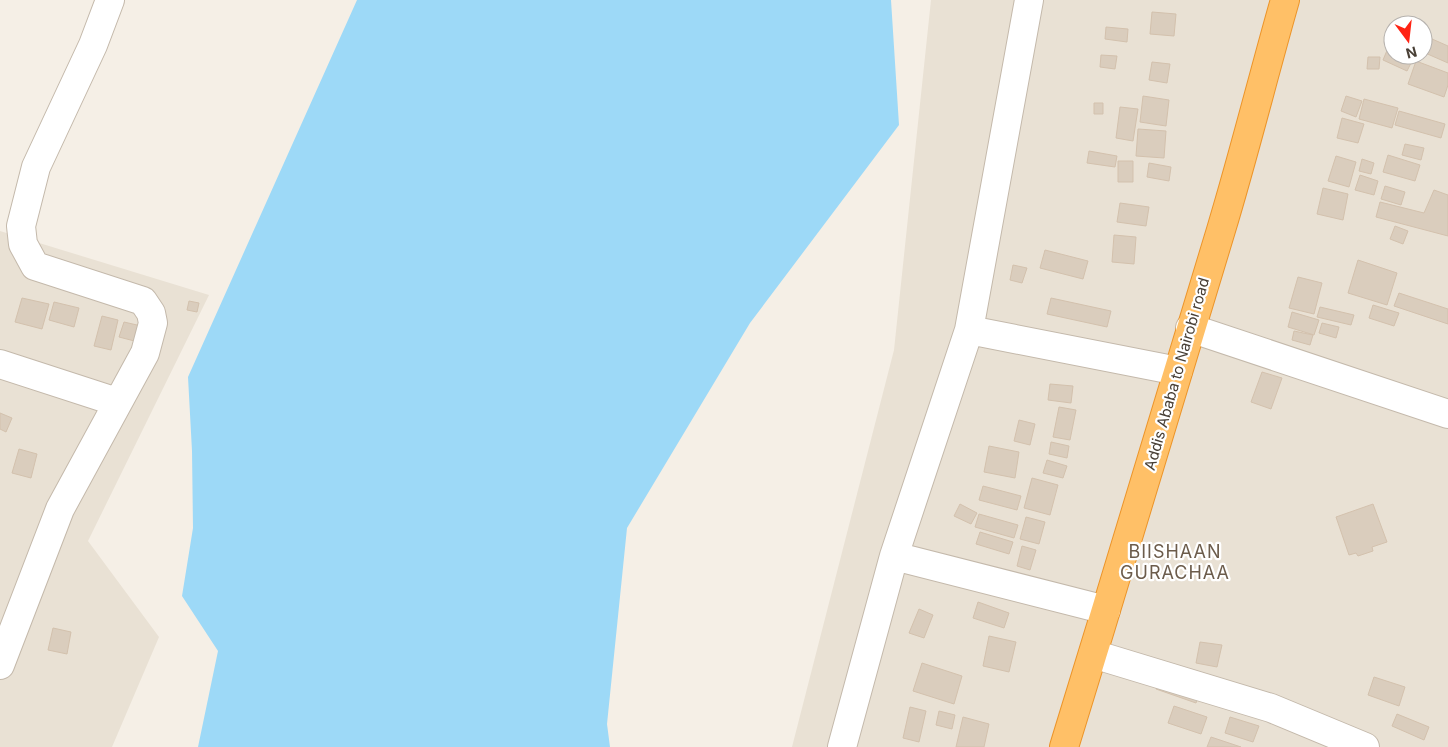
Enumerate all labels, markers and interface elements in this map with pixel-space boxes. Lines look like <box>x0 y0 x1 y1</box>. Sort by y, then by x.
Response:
north arrow <box>1383 15 1433 65</box>
text: N <box>1404 43 1419 63</box>
street label: Addis Ababa to Nairobi road <box>1140 275 1213 472</box>
district label: BIISHAAN GURACHAA <box>1120 541 1230 583</box>

